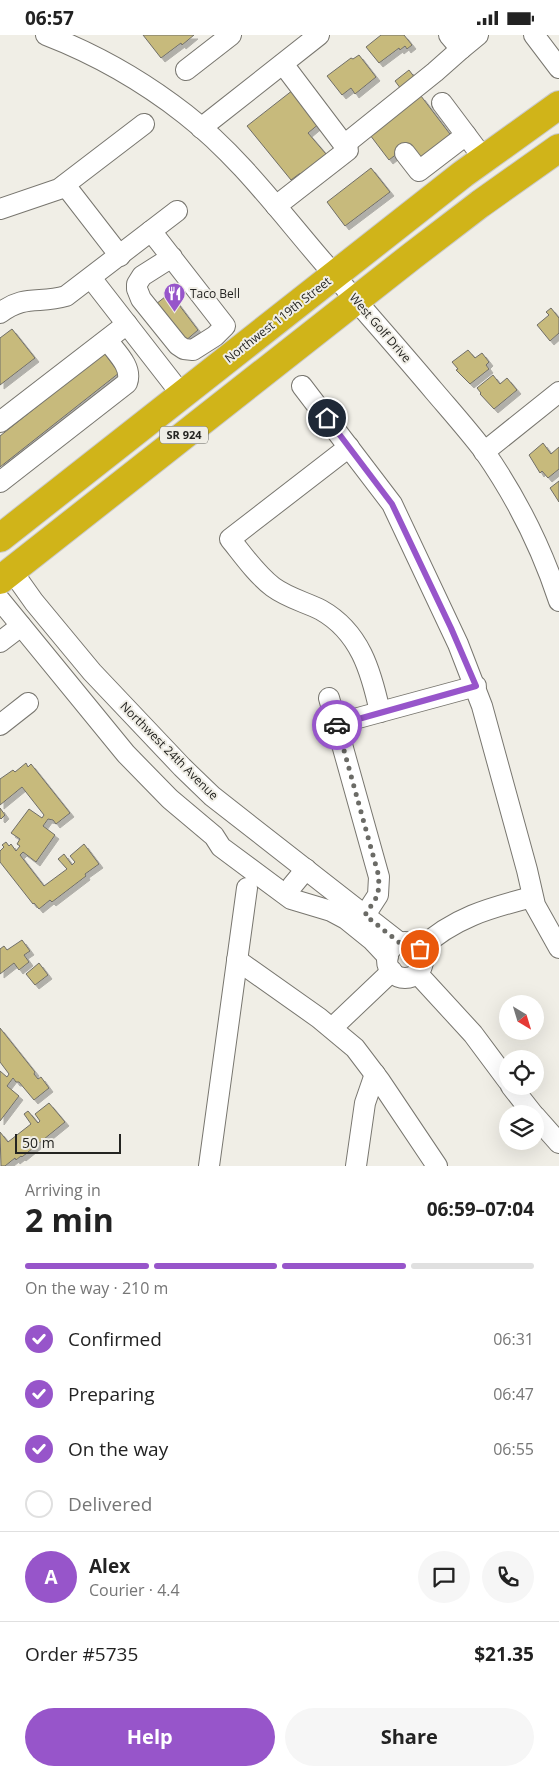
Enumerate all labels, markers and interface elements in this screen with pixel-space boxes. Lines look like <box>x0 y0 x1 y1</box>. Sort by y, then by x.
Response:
text: 06:57 <box>25 5 74 31</box>
street label: Northwest 119th Street <box>221 273 334 367</box>
restaurant icon: Taco Bell <box>162 282 186 313</box>
place label: Taco Bell <box>190 285 240 302</box>
street label: West Golf Drive <box>346 289 415 366</box>
pin <box>306 397 348 439</box>
icon: home <box>313 404 341 432</box>
road number: SR 924 <box>160 427 208 443</box>
street label: Northwest 24th Avenue <box>117 698 222 804</box>
courier <box>312 700 362 750</box>
icon: car <box>323 711 351 739</box>
pin <box>399 928 441 970</box>
icon: bag <box>406 935 434 963</box>
north arrow <box>499 995 544 1040</box>
map controls <box>499 995 544 1150</box>
button: locate <box>499 1050 544 1095</box>
button: layers <box>499 1105 544 1150</box>
scale bar <box>15 1131 121 1154</box>
text: 50 m <box>22 1133 55 1152</box>
text: Arriving in <box>25 1179 101 1201</box>
text: 06:59–07:04 <box>427 1196 534 1222</box>
text: 2 min <box>25 1198 114 1241</box>
text: On the way · 210 m <box>25 1277 168 1299</box>
icon: check <box>25 1325 53 1353</box>
text: Confirmed <box>68 1326 162 1352</box>
text: 06:31 <box>493 1328 534 1350</box>
icon: check <box>25 1380 53 1408</box>
text: Preparing <box>68 1381 155 1407</box>
text: 06:47 <box>493 1383 534 1405</box>
icon: check <box>25 1435 53 1463</box>
text: On the way <box>68 1436 168 1462</box>
text: 06:55 <box>493 1438 534 1460</box>
text: Delivered <box>68 1491 152 1517</box>
button: chat <box>418 1551 470 1603</box>
button: phone <box>482 1551 534 1603</box>
text: Alex <box>89 1553 130 1579</box>
text: A <box>44 1564 58 1590</box>
text: Courier · 4.4 <box>89 1579 180 1601</box>
text: Order #5735 <box>25 1641 138 1667</box>
text: $21.35 <box>474 1641 534 1667</box>
button: Help <box>25 1708 275 1766</box>
button: Share <box>285 1708 534 1766</box>

